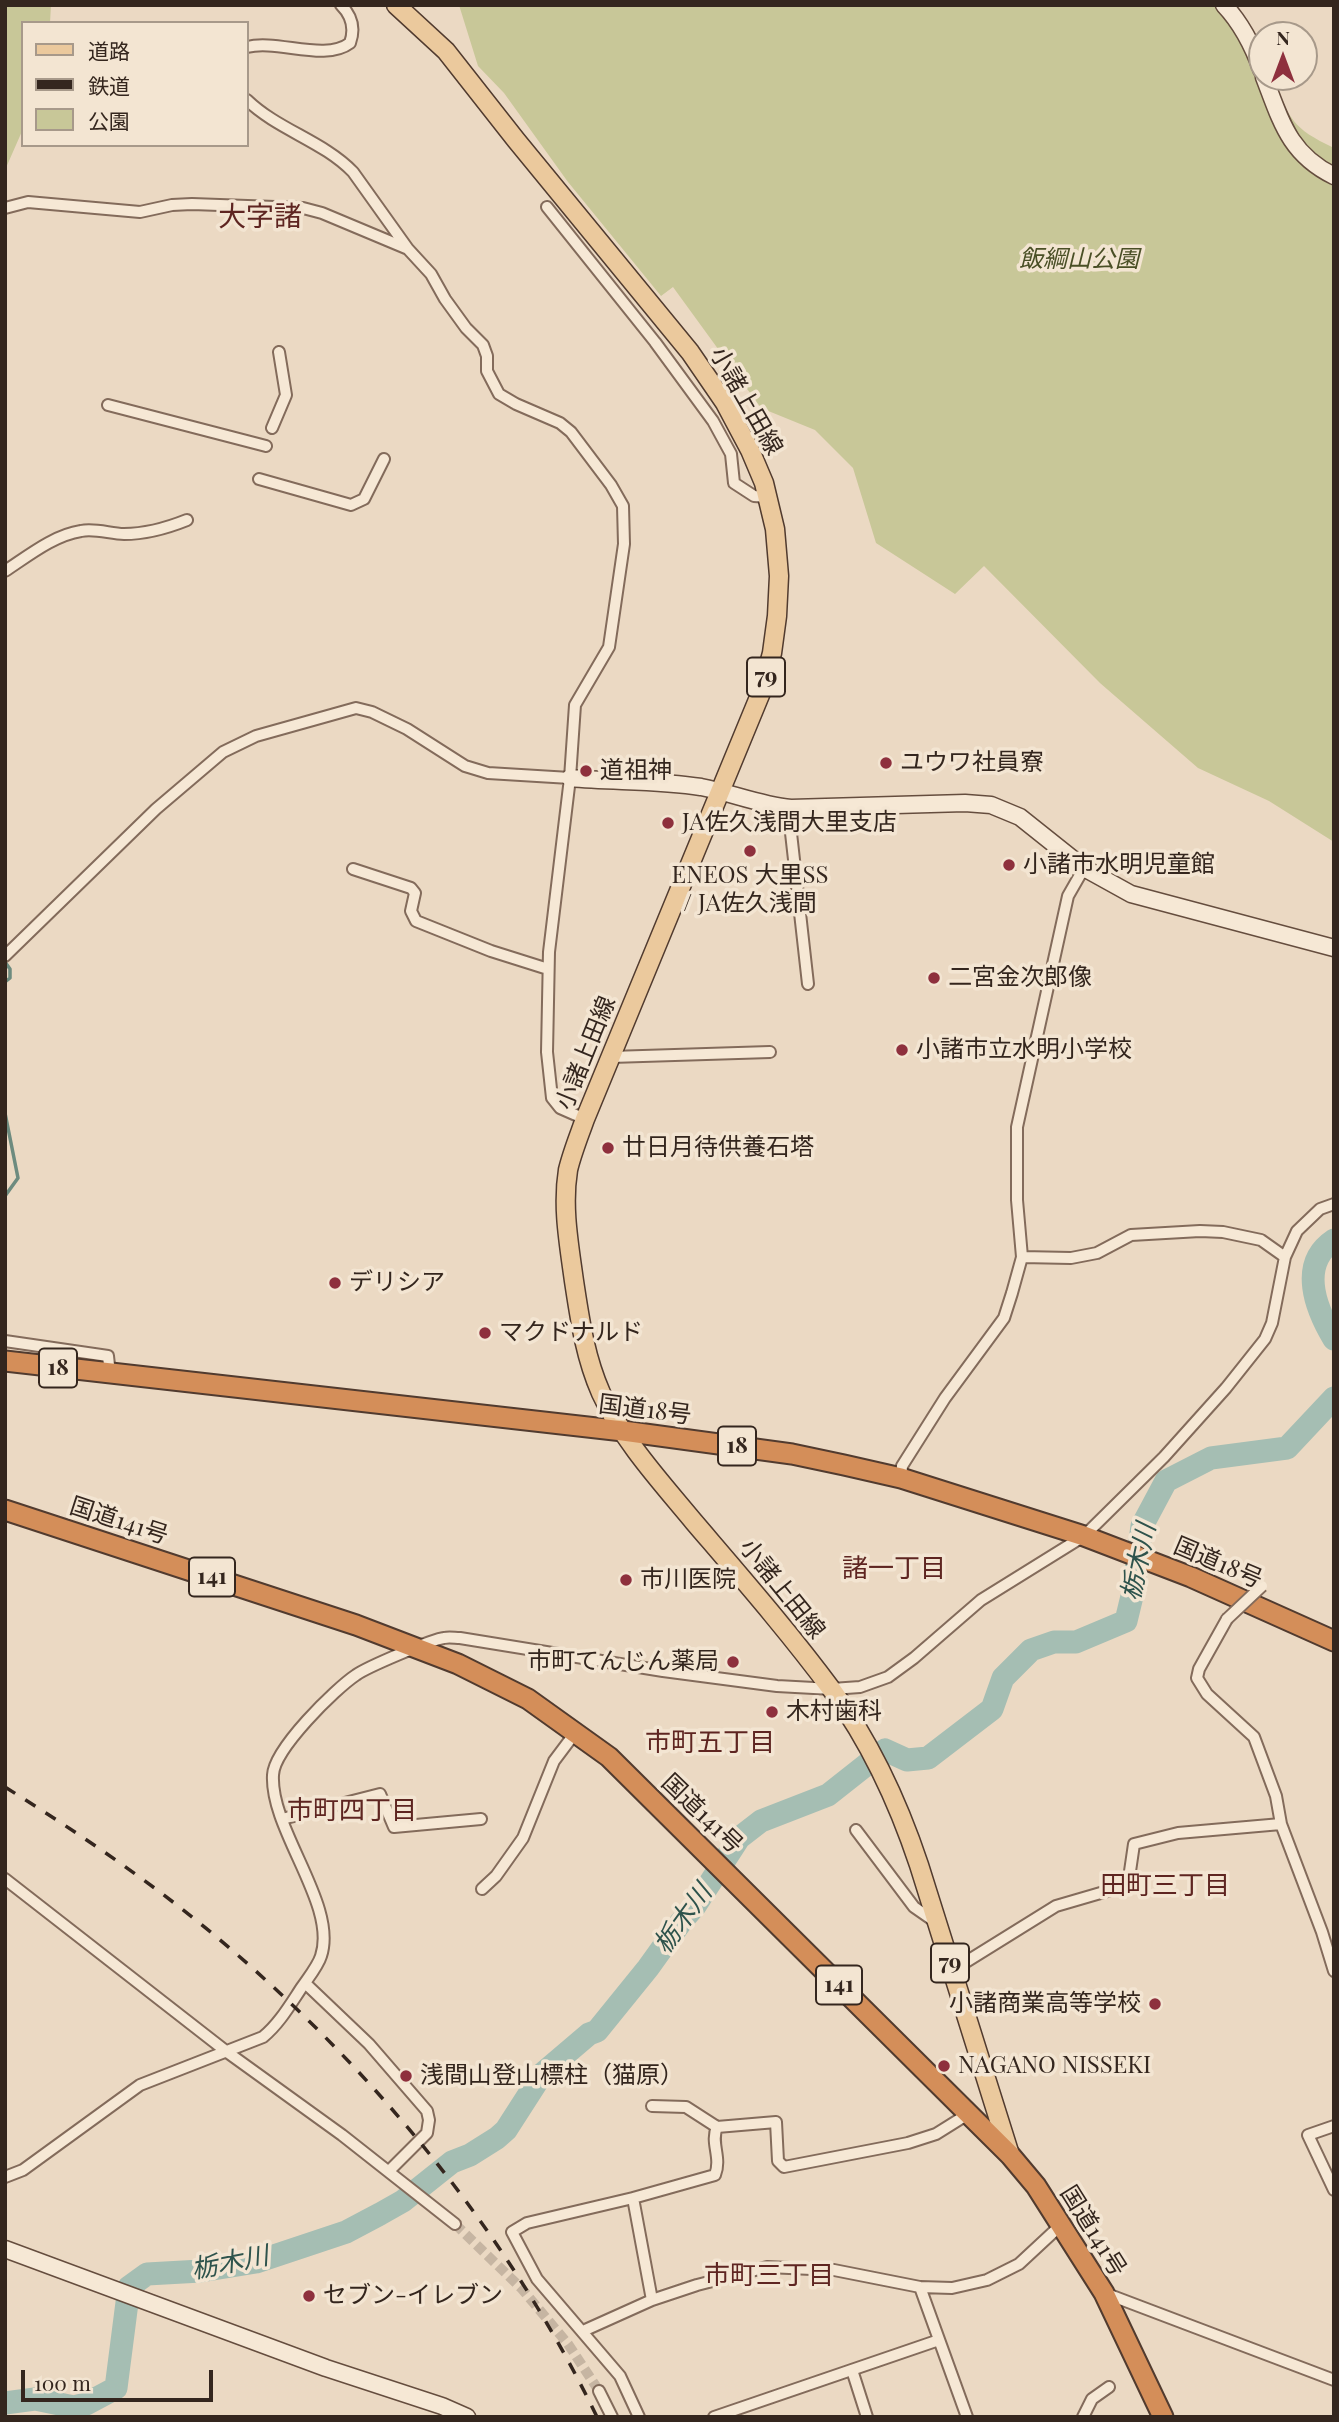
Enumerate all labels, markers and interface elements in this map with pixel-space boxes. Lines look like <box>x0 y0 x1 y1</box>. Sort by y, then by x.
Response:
legend <box>21 21 248 147</box>
north arrow <box>1248 21 1318 91</box>
text: N <box>1276 24 1290 50</box>
text: 道路 <box>88 36 130 64</box>
text: 鉄道 <box>88 71 130 99</box>
text: 公園 <box>88 106 130 134</box>
district label: 大字諸 <box>218 200 302 234</box>
park label: 飯綱山公園 <box>1019 246 1139 274</box>
street label: 小諸上田線 <box>704 342 788 460</box>
road number: 79 <box>747 657 785 696</box>
place label: ユウワ社員寮 <box>900 749 1044 777</box>
marker: ユウワ社員寮 <box>878 755 894 771</box>
place label: 道祖神 <box>600 757 672 785</box>
marker: 道祖神 <box>578 763 594 779</box>
place label: JA佐久浅間大里支店 <box>682 809 897 837</box>
marker: JA佐久浅間大里支店 <box>660 815 676 831</box>
marker: ENEOS 大里SS / JA佐久浅間 <box>742 843 758 859</box>
place label: 小諸市水明児童館 <box>1023 851 1215 879</box>
marker: 小諸市水明児童館 <box>1001 857 1017 873</box>
place label: ENEOS 大里SS / JA佐久浅間 <box>672 862 828 918</box>
place label: 二宮金次郎像 <box>948 964 1092 992</box>
marker: 二宮金次郎像 <box>926 970 942 986</box>
street label: 小諸上田線 <box>550 992 622 1114</box>
place label: 小諸市立水明小学校 <box>916 1036 1132 1064</box>
marker: 小諸市立水明小学校 <box>894 1042 910 1058</box>
place label: 廿日月待供養石塔 <box>622 1134 814 1162</box>
marker: 廿日月待供養石塔 <box>600 1140 616 1156</box>
place label: デリシア <box>349 1269 445 1297</box>
marker: デリシア <box>327 1275 343 1291</box>
place label: マクドナルド <box>499 1319 643 1347</box>
marker: マクドナルド <box>477 1325 493 1341</box>
road number: 18 <box>39 1348 77 1387</box>
street label: 国道18号 <box>597 1390 693 1430</box>
road number: 18 <box>718 1427 756 1466</box>
street label: 国道141号 <box>66 1492 172 1550</box>
water label: 栃木川 <box>1116 1521 1162 1603</box>
street label: 国道18号 <box>1169 1532 1267 1594</box>
street label: 小諸上田線 <box>733 1533 831 1645</box>
district label: 諸一丁目 <box>842 1553 946 1585</box>
road number: 141 <box>189 1558 235 1596</box>
place label: 市川医院 <box>640 1566 736 1594</box>
marker: 市川医院 <box>618 1572 634 1588</box>
place label: 市町てんじん薬局 <box>527 1648 719 1676</box>
marker: 市町てんじん薬局 <box>725 1654 741 1670</box>
place label: 木村歯科 <box>786 1698 882 1726</box>
marker: 木村歯科 <box>764 1704 780 1720</box>
district label: 市町五丁目 <box>645 1727 775 1759</box>
street label: 国道141号 <box>655 1768 749 1860</box>
district label: 市町四丁目 <box>287 1795 417 1827</box>
district label: 田町三丁目 <box>1100 1870 1230 1902</box>
water label: 栃木川 <box>647 1878 719 1960</box>
road number: 79 <box>931 1944 969 1982</box>
road number: 141 <box>816 1966 862 2004</box>
place label: 小諸商業高等学校 <box>949 1990 1141 2018</box>
marker: 小諸商業高等学校 <box>1147 1996 1163 2012</box>
place label: NAGANO NISSEKI <box>958 2052 1151 2080</box>
marker: NAGANO NISSEKI <box>936 2058 952 2074</box>
place label: 浅間山登山標柱（猫原） <box>420 2062 684 2090</box>
marker: 浅間山登山標柱（猫原） <box>398 2068 414 2084</box>
street label: 国道141号 <box>1054 2180 1132 2282</box>
water label: 栃木川 <box>189 2240 271 2286</box>
district label: 市町三丁目 <box>704 2260 834 2292</box>
place label: セブン-イレブン <box>323 2282 503 2310</box>
marker: セブン-イレブン <box>301 2288 317 2304</box>
scale bar <box>24 2356 217 2400</box>
text: 100 m <box>34 2368 91 2396</box>

